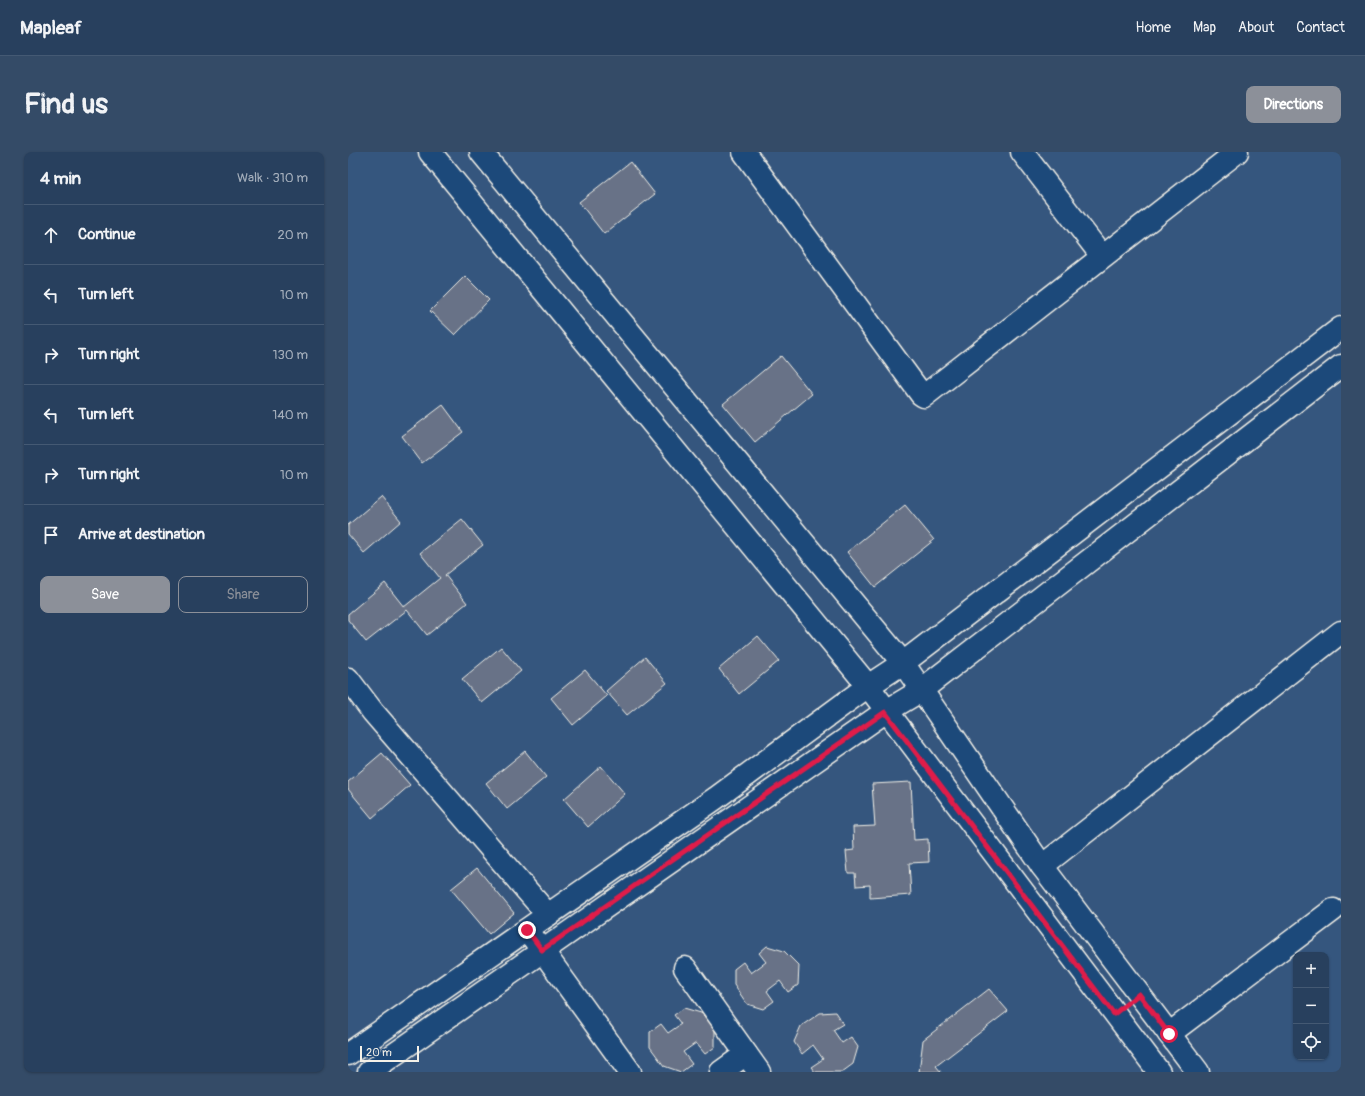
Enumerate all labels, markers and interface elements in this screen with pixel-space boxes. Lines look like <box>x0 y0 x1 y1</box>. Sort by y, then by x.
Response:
text: Mapleaf <box>20 16 82 40</box>
text: Home <box>1136 19 1171 36</box>
text: Map <box>1193 19 1216 36</box>
text: About <box>1238 19 1274 36</box>
text: Contact <box>1296 19 1345 36</box>
button: Directions <box>1246 86 1341 123</box>
text: Find us <box>24 87 108 122</box>
text: 4 min <box>40 168 81 189</box>
text: Walk · 310 m <box>237 170 308 186</box>
icon: ahead <box>40 224 62 246</box>
text: Continue <box>78 225 136 244</box>
text: 20 m <box>277 227 308 243</box>
icon: left <box>40 284 62 306</box>
text: Turn left <box>78 285 134 304</box>
text: 10 m <box>280 287 308 303</box>
icon: right <box>40 344 62 366</box>
text: Turn right <box>78 345 139 364</box>
text: 130 m <box>272 347 308 363</box>
icon: left <box>40 404 62 426</box>
text: Turn left <box>78 405 134 424</box>
text: 140 m <box>272 407 308 423</box>
icon: right <box>40 464 62 486</box>
text: Turn right <box>78 465 139 484</box>
text: 10 m <box>280 467 308 483</box>
icon: arrive <box>40 524 62 546</box>
text: Arrive at destination <box>78 525 205 544</box>
button: Save <box>40 576 170 613</box>
button: Share <box>178 576 308 613</box>
route end <box>518 921 536 939</box>
map controls <box>1293 952 1329 1060</box>
button: + <box>1293 952 1329 988</box>
button: − <box>1293 988 1329 1024</box>
button: locate <box>1293 1024 1329 1060</box>
route start <box>1160 1025 1178 1043</box>
scale bar <box>360 1044 419 1063</box>
text: 20 m <box>366 1046 392 1059</box>

